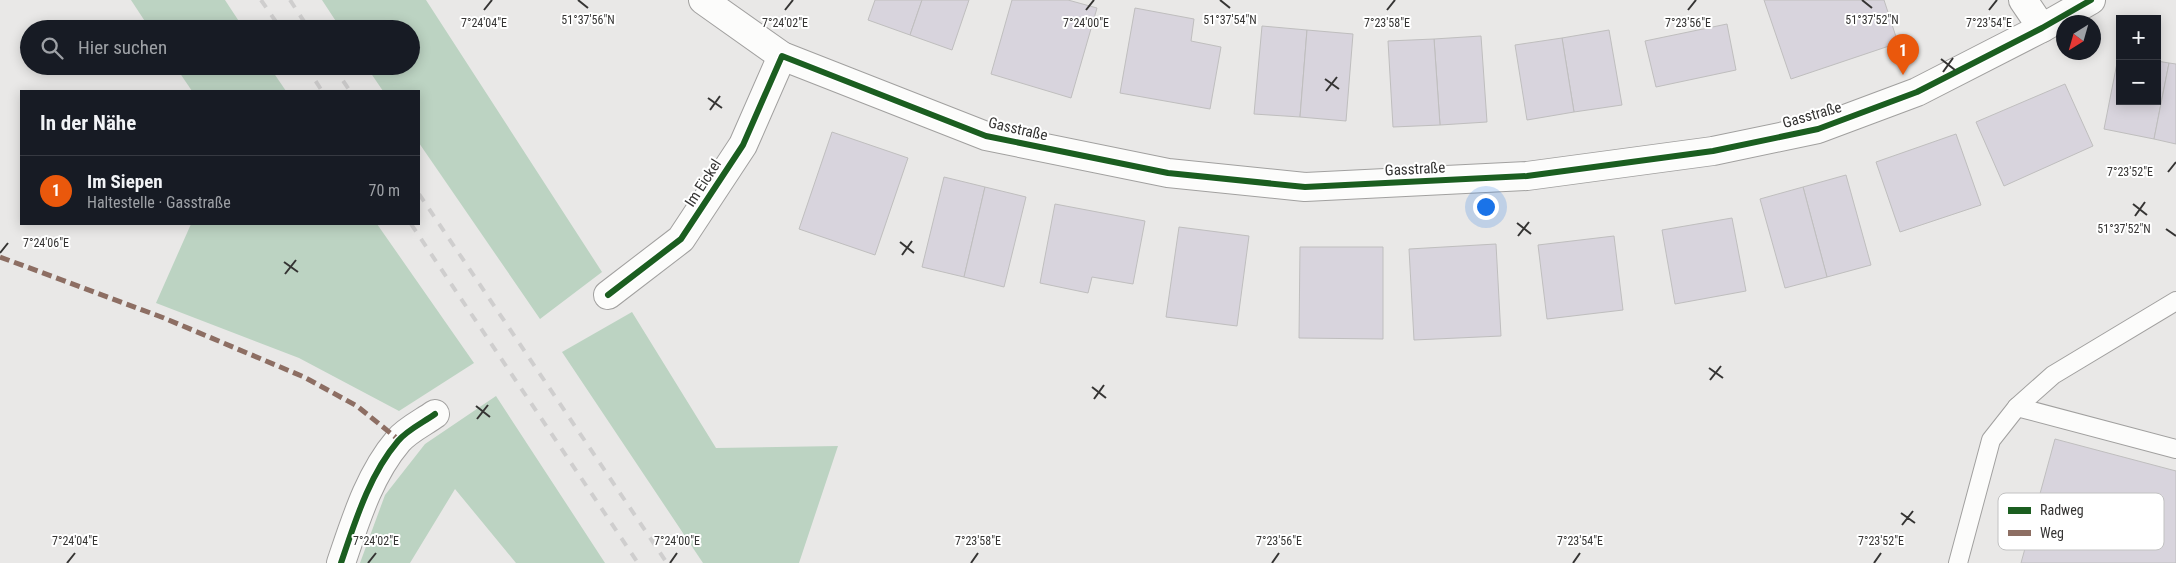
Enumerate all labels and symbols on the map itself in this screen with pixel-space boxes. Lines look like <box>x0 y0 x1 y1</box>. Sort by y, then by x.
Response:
text: 51°37'56"N <box>561 13 615 27</box>
text: 51°37'54"N <box>1203 13 1257 27</box>
text: 51°37'52"N <box>1845 13 1899 27</box>
north arrow <box>2056 15 2101 60</box>
text: 7°24'04"E <box>461 16 507 30</box>
text: 7°24'02"E <box>762 16 808 30</box>
text: 7°24'00"E <box>1063 16 1109 30</box>
text: 7°23'58"E <box>1364 16 1410 30</box>
text: 7°23'56"E <box>1665 16 1711 30</box>
text: 7°23'54"E <box>1966 16 2012 30</box>
pin: 1 <box>1887 34 1919 75</box>
street label: Gasstraße <box>1780 98 1844 132</box>
street label: Gasstraße <box>987 113 1049 145</box>
street label: Im Eickel <box>681 156 725 210</box>
street label: Gasstraße <box>1384 158 1446 180</box>
text: 7°23'52"E <box>2107 165 2153 179</box>
your location <box>1473 194 1499 220</box>
text: 51°37'52"N <box>2097 222 2151 236</box>
text: 7°24'06"E <box>23 236 69 250</box>
legend <box>1998 493 2164 550</box>
text: Radweg <box>2040 502 2084 518</box>
text: Weg <box>2040 525 2064 541</box>
text: 7°24'04"E <box>52 534 98 548</box>
text: 7°24'02"E <box>353 534 399 548</box>
text: 7°24'00"E <box>654 534 700 548</box>
text: 7°23'58"E <box>955 534 1001 548</box>
text: 7°23'56"E <box>1256 534 1302 548</box>
text: 7°23'54"E <box>1557 534 1603 548</box>
text: 7°23'52"E <box>1858 534 1904 548</box>

